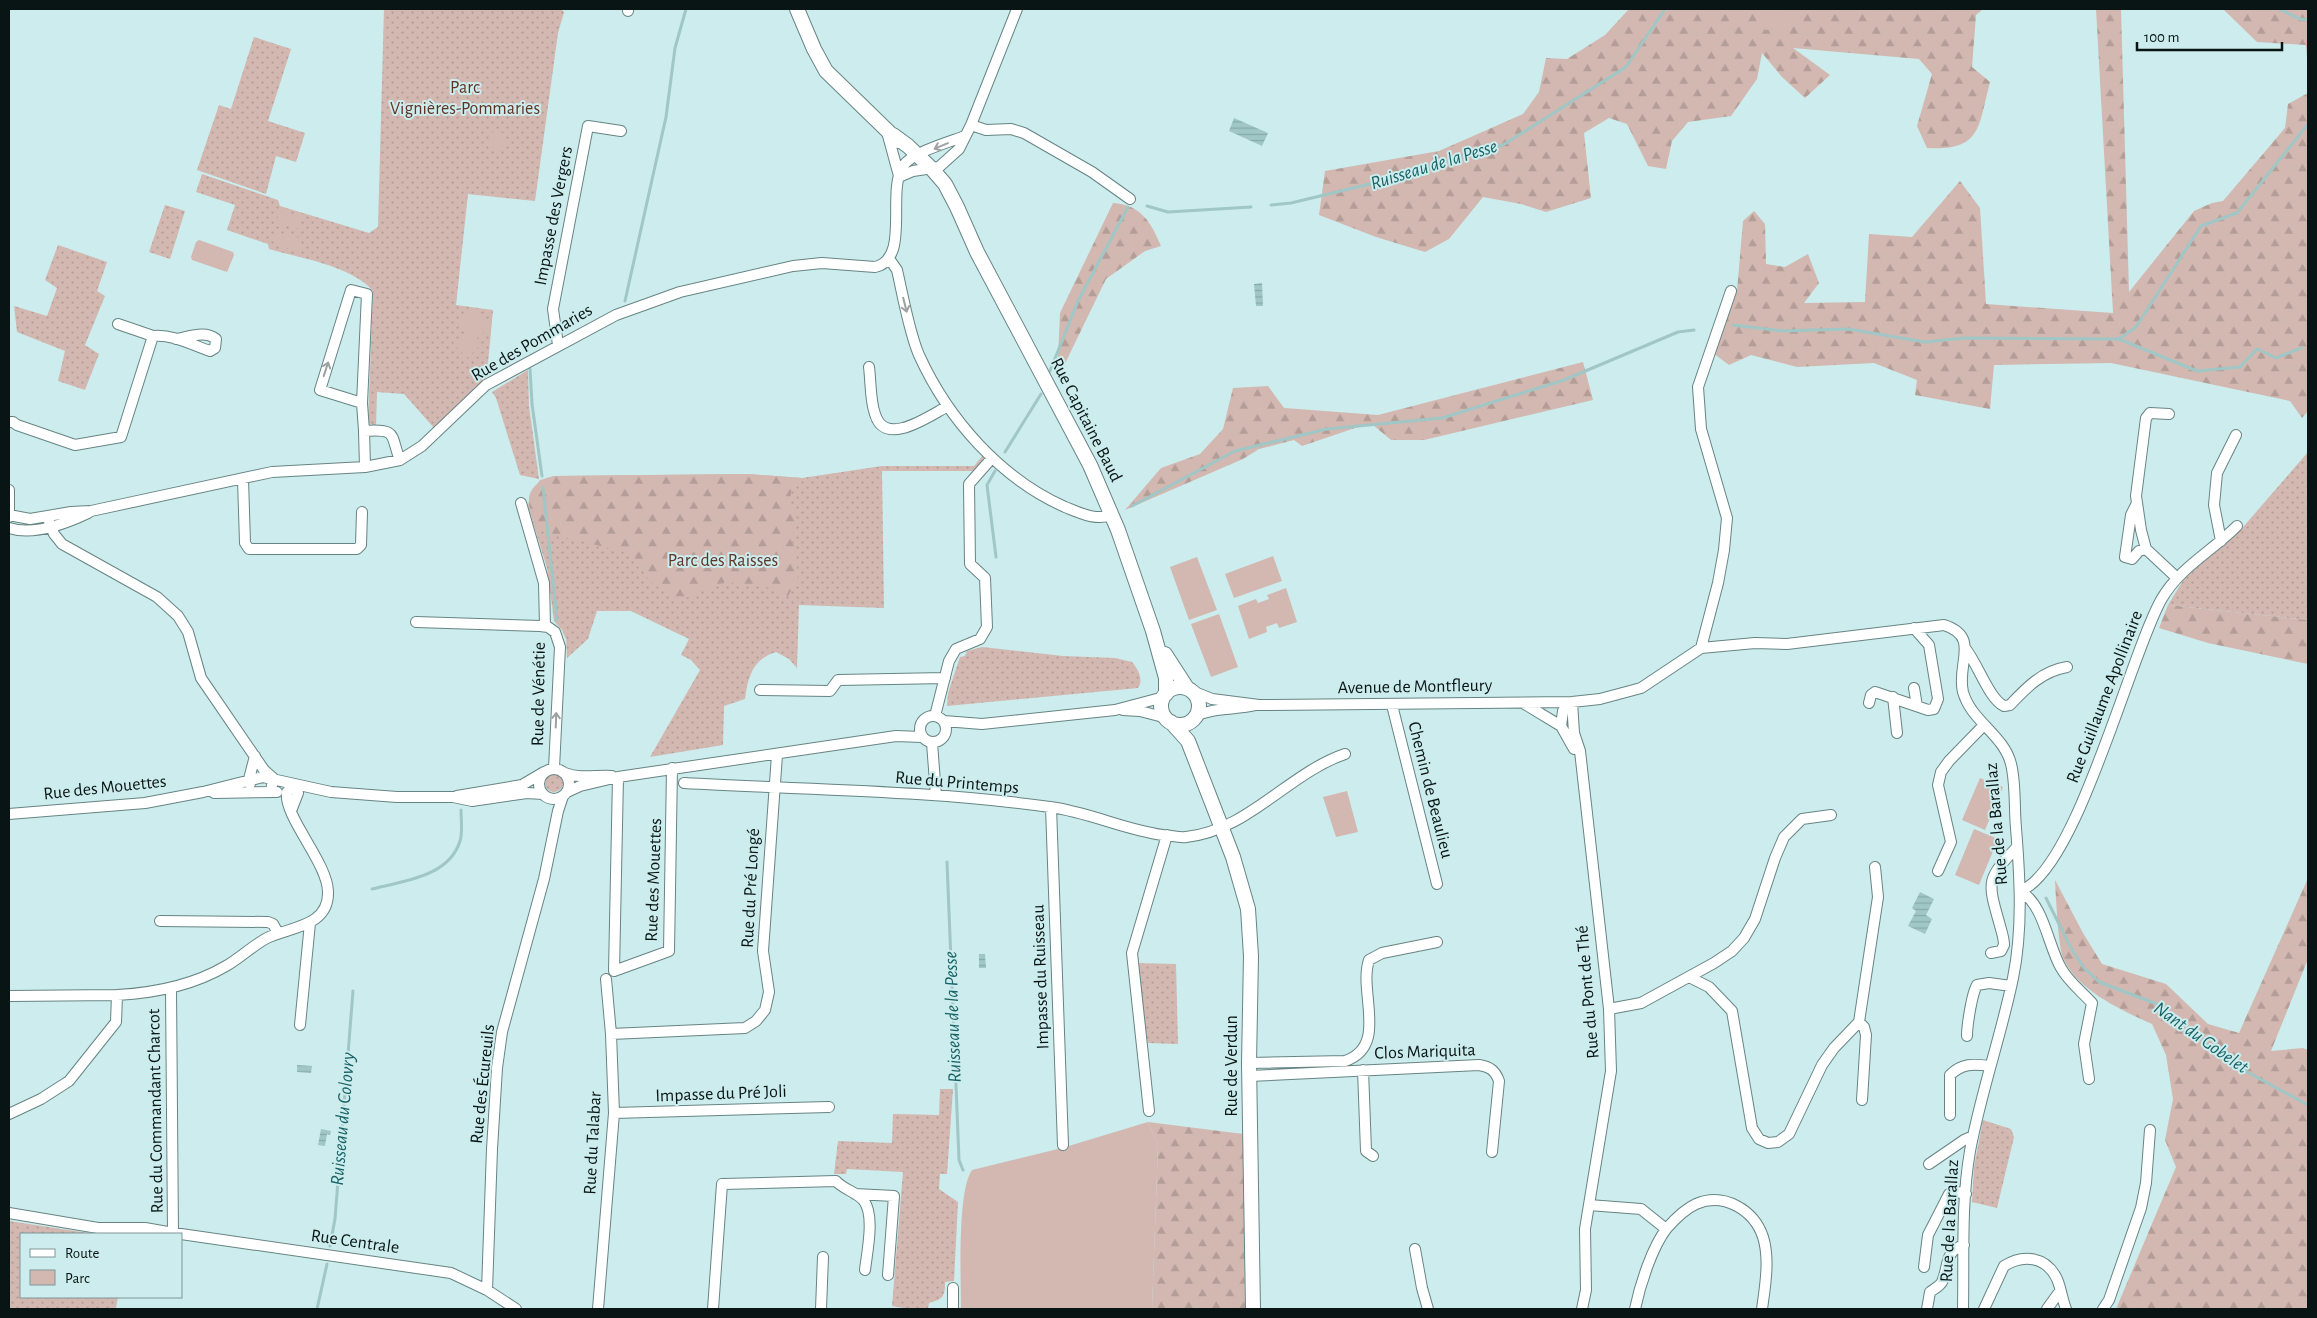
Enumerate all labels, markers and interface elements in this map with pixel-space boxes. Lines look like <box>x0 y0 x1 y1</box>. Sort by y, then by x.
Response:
scale bar <box>2137 20 2282 52</box>
text: 100 m <box>2144 30 2179 45</box>
park label: Parc Vignières-Pommaries <box>390 79 540 118</box>
water label: Ruisseau de la Pesse <box>1368 137 1500 193</box>
one-way arrow <box>934 141 949 151</box>
street label: Impasse des Vergers <box>532 145 576 287</box>
one-way arrow <box>901 297 910 313</box>
street label: Rue des Pommaries <box>468 301 596 385</box>
street label: Rue Capitaine Baud <box>1047 355 1125 485</box>
one-way arrow <box>322 361 332 377</box>
park label: Parc des Raisses <box>668 552 778 570</box>
street label: Rue Guillaume Apollinaire <box>2064 608 2146 786</box>
street label: Rue de Vénétie <box>529 642 549 746</box>
street label: Avenue de Montfleury <box>1337 677 1493 697</box>
one-way arrow <box>551 712 561 728</box>
street label: Chemin de Beaulieu <box>1404 720 1456 860</box>
street label: Rue de la Barallaz <box>1983 762 2011 886</box>
street label: Rue du Printemps <box>894 769 1020 797</box>
street label: Rue des Mouettes <box>43 773 167 803</box>
street label: Rue des Mouettes <box>643 818 665 942</box>
street label: Rue du Pré Longé <box>739 828 763 948</box>
street label: Impasse du Ruisseau <box>1029 904 1053 1050</box>
street label: Rue du Pont de Thé <box>1573 925 1603 1059</box>
water label: Ruisseau de la Pesse <box>941 951 965 1083</box>
water label: Nant du Gobelet <box>2150 999 2252 1078</box>
street label: Rue du Commandant Charcot <box>145 1008 167 1214</box>
street label: Rue de Verdun <box>1223 1015 1241 1117</box>
street label: Rue des Écureuils <box>465 1023 498 1145</box>
street label: Clos Mariquita <box>1374 1041 1476 1063</box>
water label: Ruisseau du Colovry <box>328 1052 358 1186</box>
street label: Impasse du Pré Joli <box>655 1083 787 1105</box>
street label: Rue du Talabar <box>581 1091 605 1195</box>
street label: Rue de la Barallaz <box>1938 1159 1962 1283</box>
street label: Rue Centrale <box>310 1227 400 1257</box>
legend <box>20 1233 182 1298</box>
text: Route <box>65 1246 99 1261</box>
text: Parc <box>65 1271 90 1286</box>

